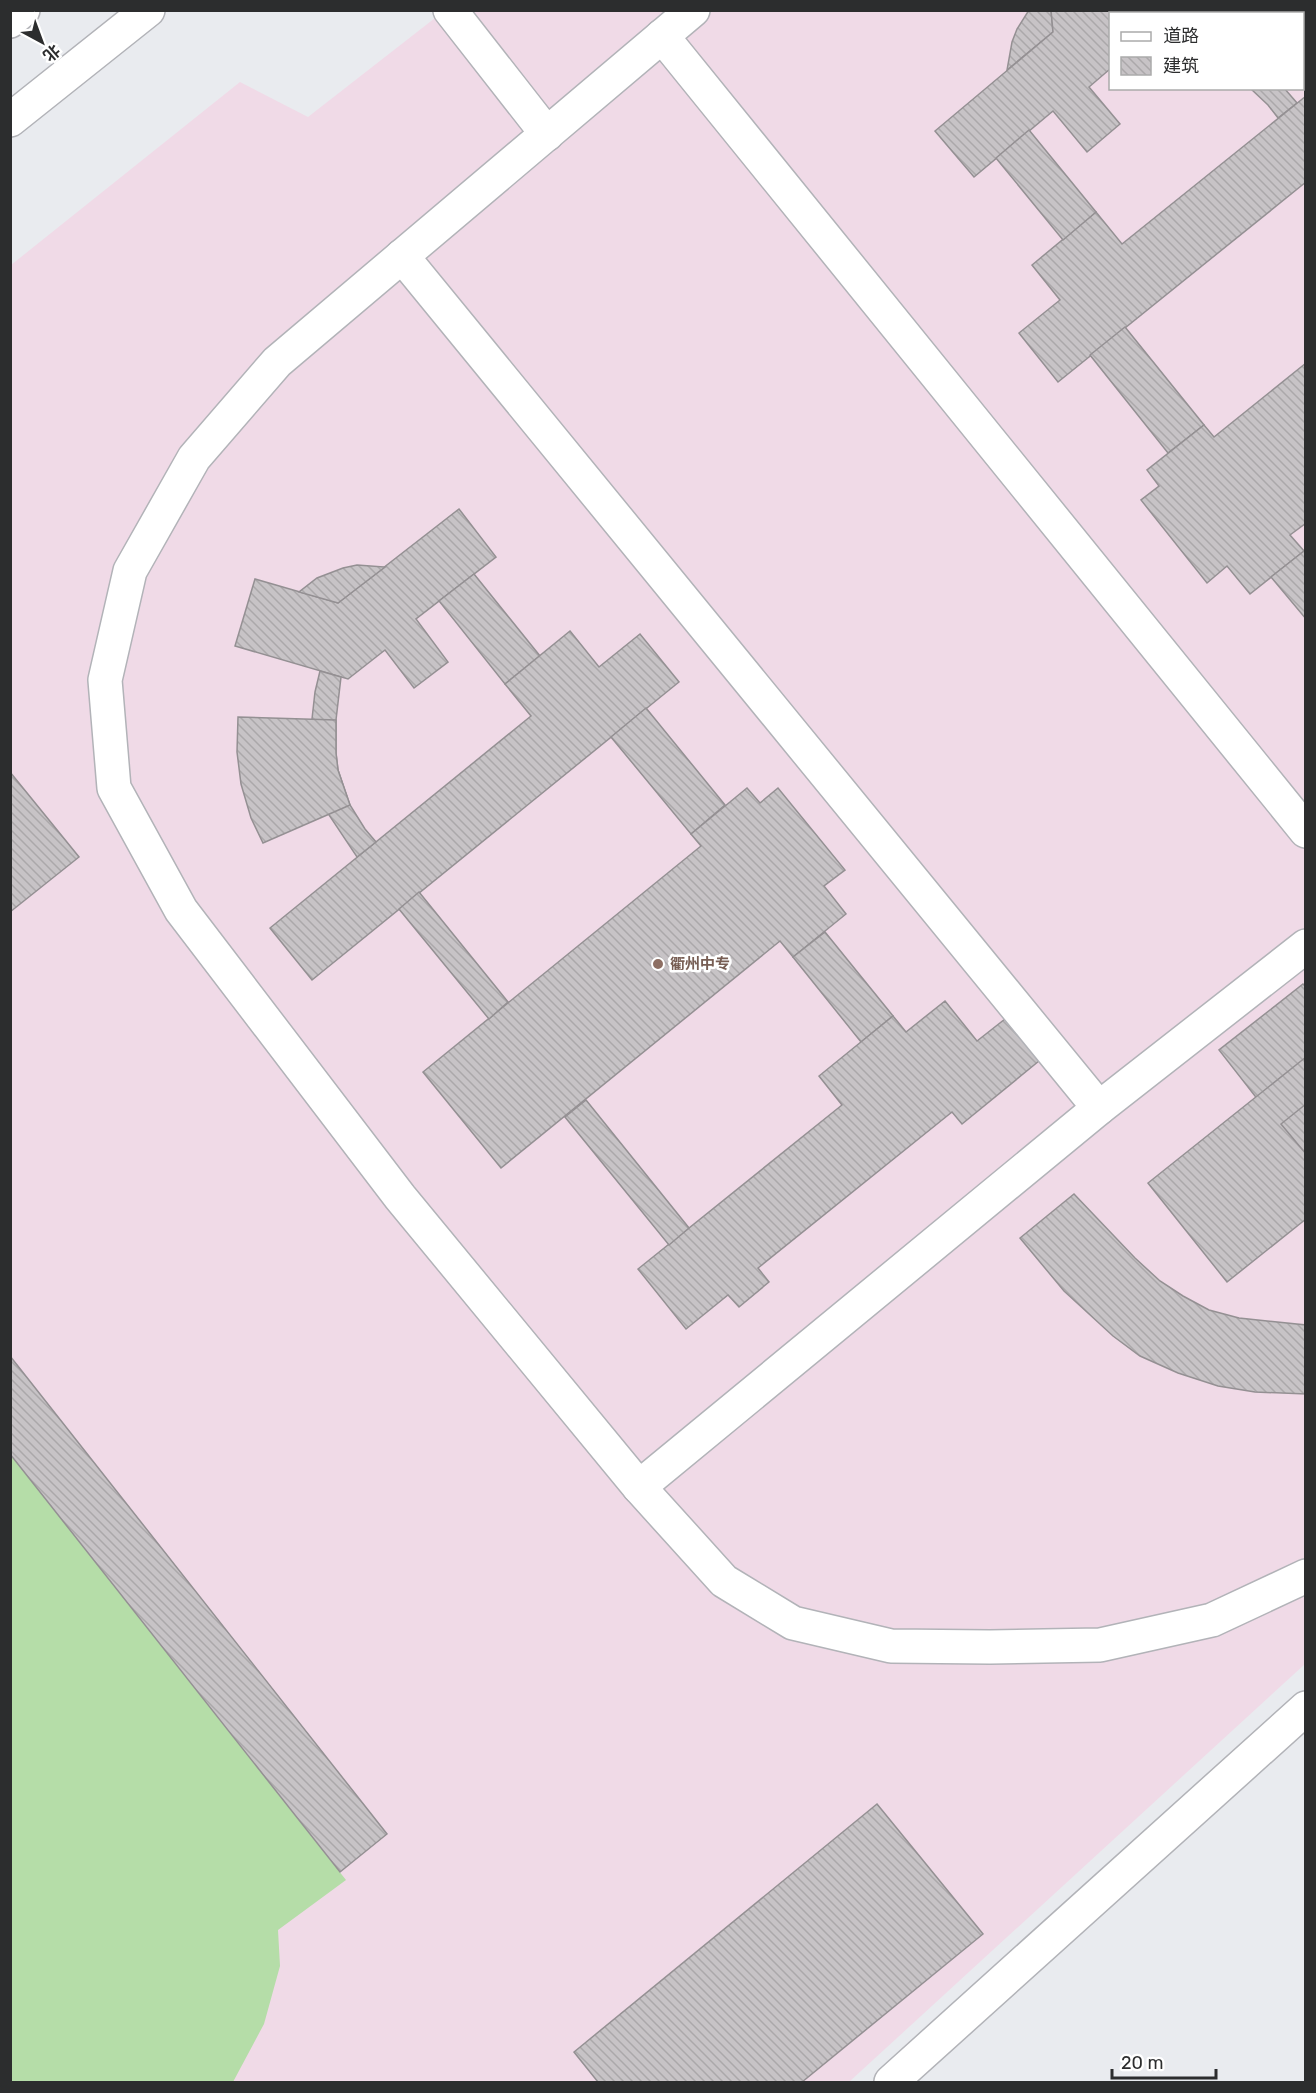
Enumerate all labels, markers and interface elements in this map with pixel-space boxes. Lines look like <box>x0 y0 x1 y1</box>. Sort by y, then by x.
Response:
north arrow <box>12 12 72 72</box>
legend <box>1109 12 1304 90</box>
text: 道路 <box>1163 25 1199 47</box>
text: 北 <box>39 41 64 65</box>
text: 建筑 <box>1163 55 1199 77</box>
place label: 衢州中专 <box>670 955 730 973</box>
marker: 衢州中专 <box>651 957 665 971</box>
scale bar <box>1112 2042 1216 2080</box>
text: 20 m <box>1121 2052 1163 2074</box>

